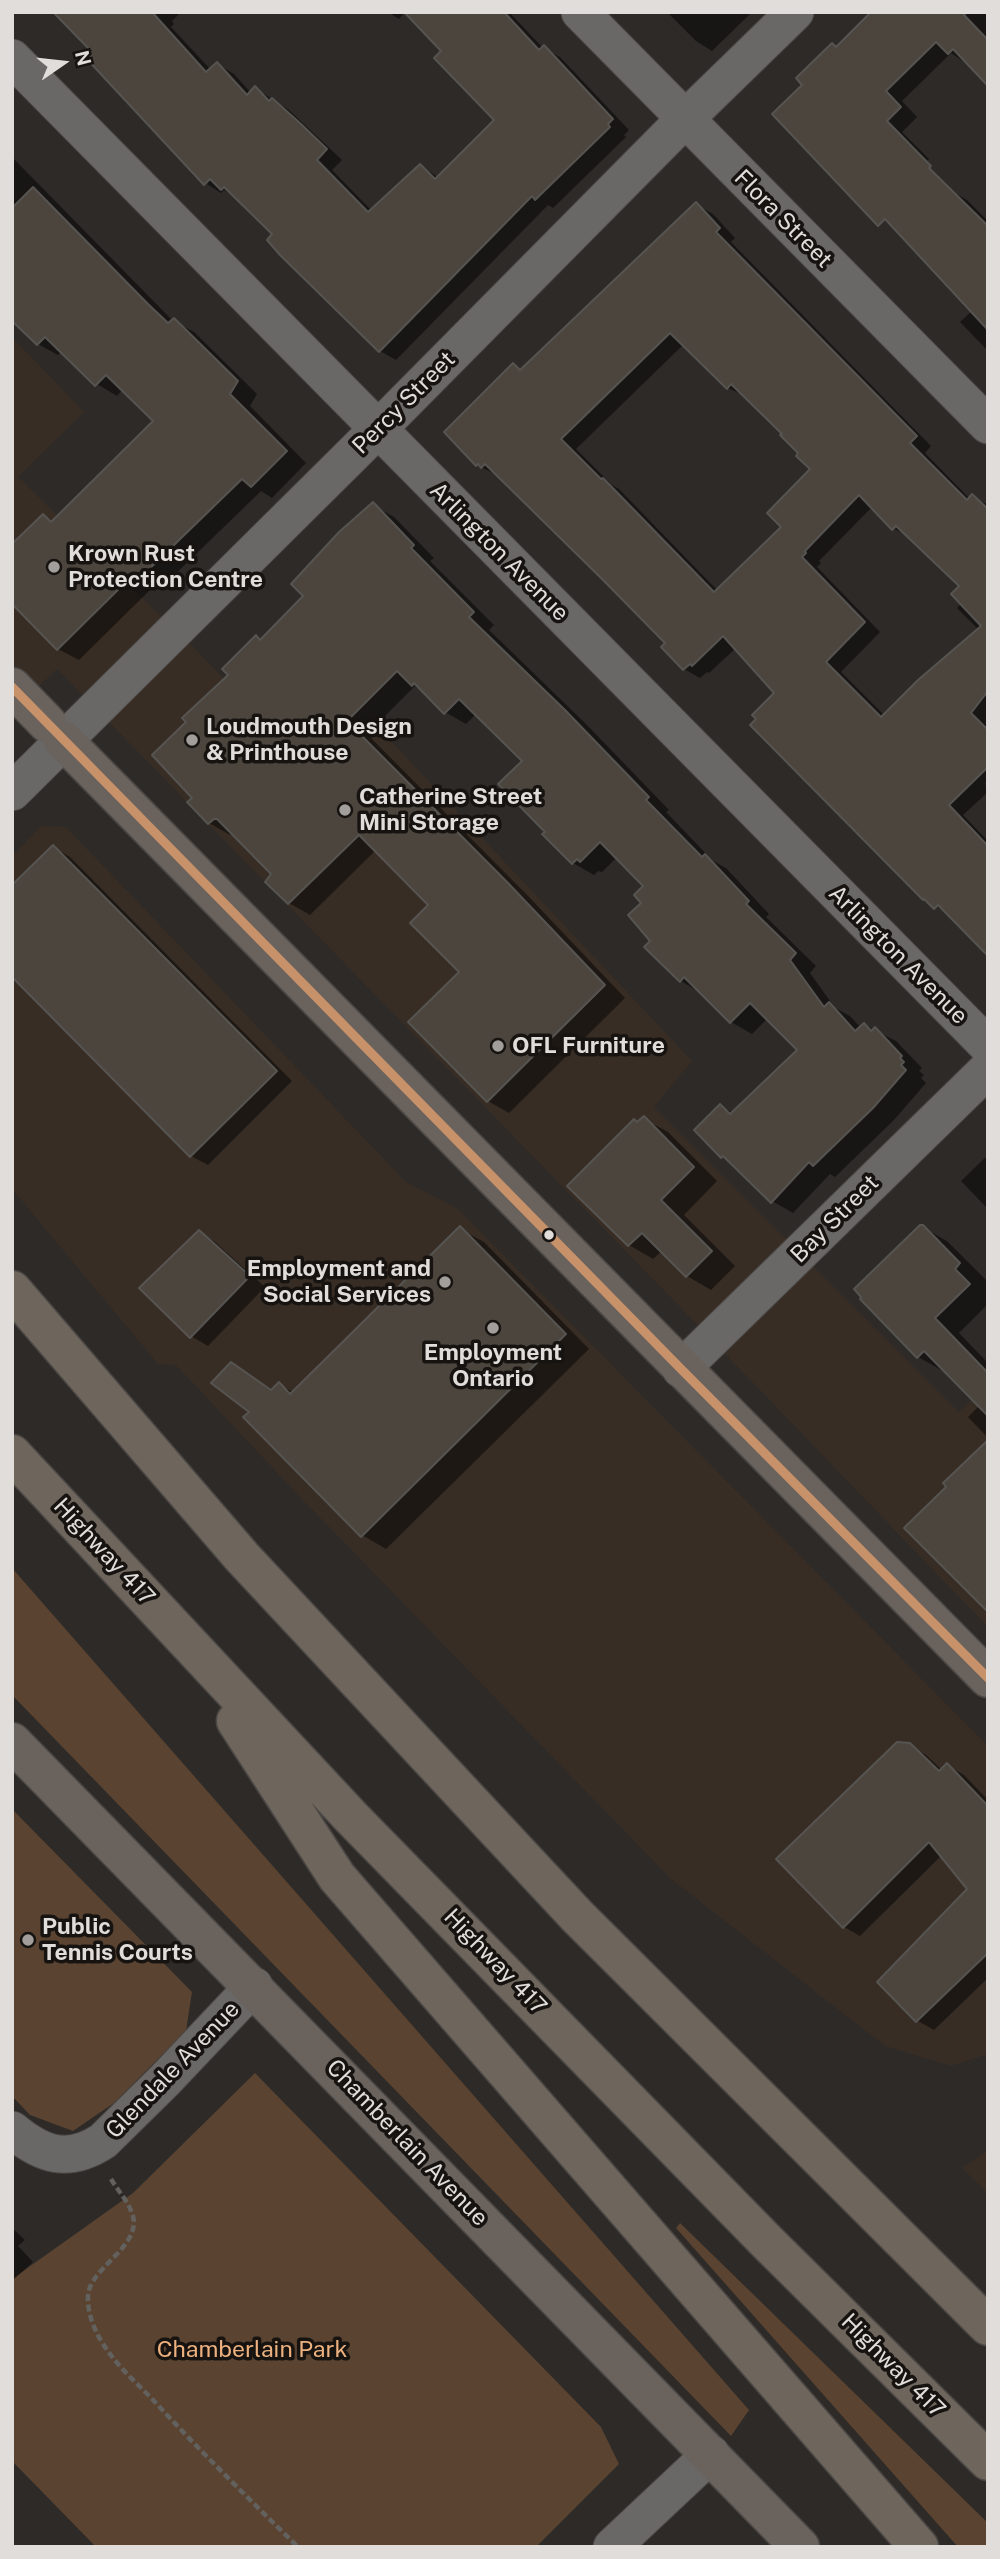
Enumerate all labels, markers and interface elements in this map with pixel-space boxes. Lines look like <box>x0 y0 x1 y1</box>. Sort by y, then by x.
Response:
north arrow <box>28 28 98 98</box>
text: N <box>71 48 96 68</box>
street label: Flora Street <box>728 164 838 274</box>
street label: Percy Street <box>347 346 461 460</box>
street label: Arlington Avenue <box>424 477 574 627</box>
place label: Krown Rust Protection Centre <box>68 540 263 594</box>
marker: Krown Rust Protection Centre <box>46 559 62 575</box>
place label: Loudmouth Design & Printhouse <box>206 713 412 767</box>
marker: Loudmouth Design & Printhouse <box>184 732 200 748</box>
place label: Catherine Street Mini Storage <box>359 783 542 837</box>
marker: Catherine Street Mini Storage <box>337 802 353 818</box>
street label: Arlington Avenue <box>823 880 973 1030</box>
place label: OFL Furniture <box>512 1032 665 1060</box>
marker: OFL Furniture <box>490 1038 506 1054</box>
street label: Bay Street <box>785 1169 885 1269</box>
unlabelled marker <box>542 1228 556 1242</box>
place label: Employment and Social Services <box>247 1255 431 1309</box>
marker: Employment and Social Services <box>437 1274 453 1290</box>
marker: Employment Ontario <box>485 1320 501 1336</box>
place label: Employment Ontario <box>424 1339 562 1393</box>
street label: Highway 417 <box>48 1493 160 1611</box>
street label: Highway 417 <box>438 1904 552 2020</box>
place label: Public Tennis Courts <box>42 1913 193 1967</box>
marker: Public Tennis Courts <box>20 1932 36 1948</box>
street label: Glendale Avenue <box>101 1996 245 2144</box>
street label: Chamberlain Avenue <box>320 2054 494 2232</box>
street label: Highway 417 <box>835 2308 951 2424</box>
park label: Chamberlain Park <box>157 2336 347 2364</box>

